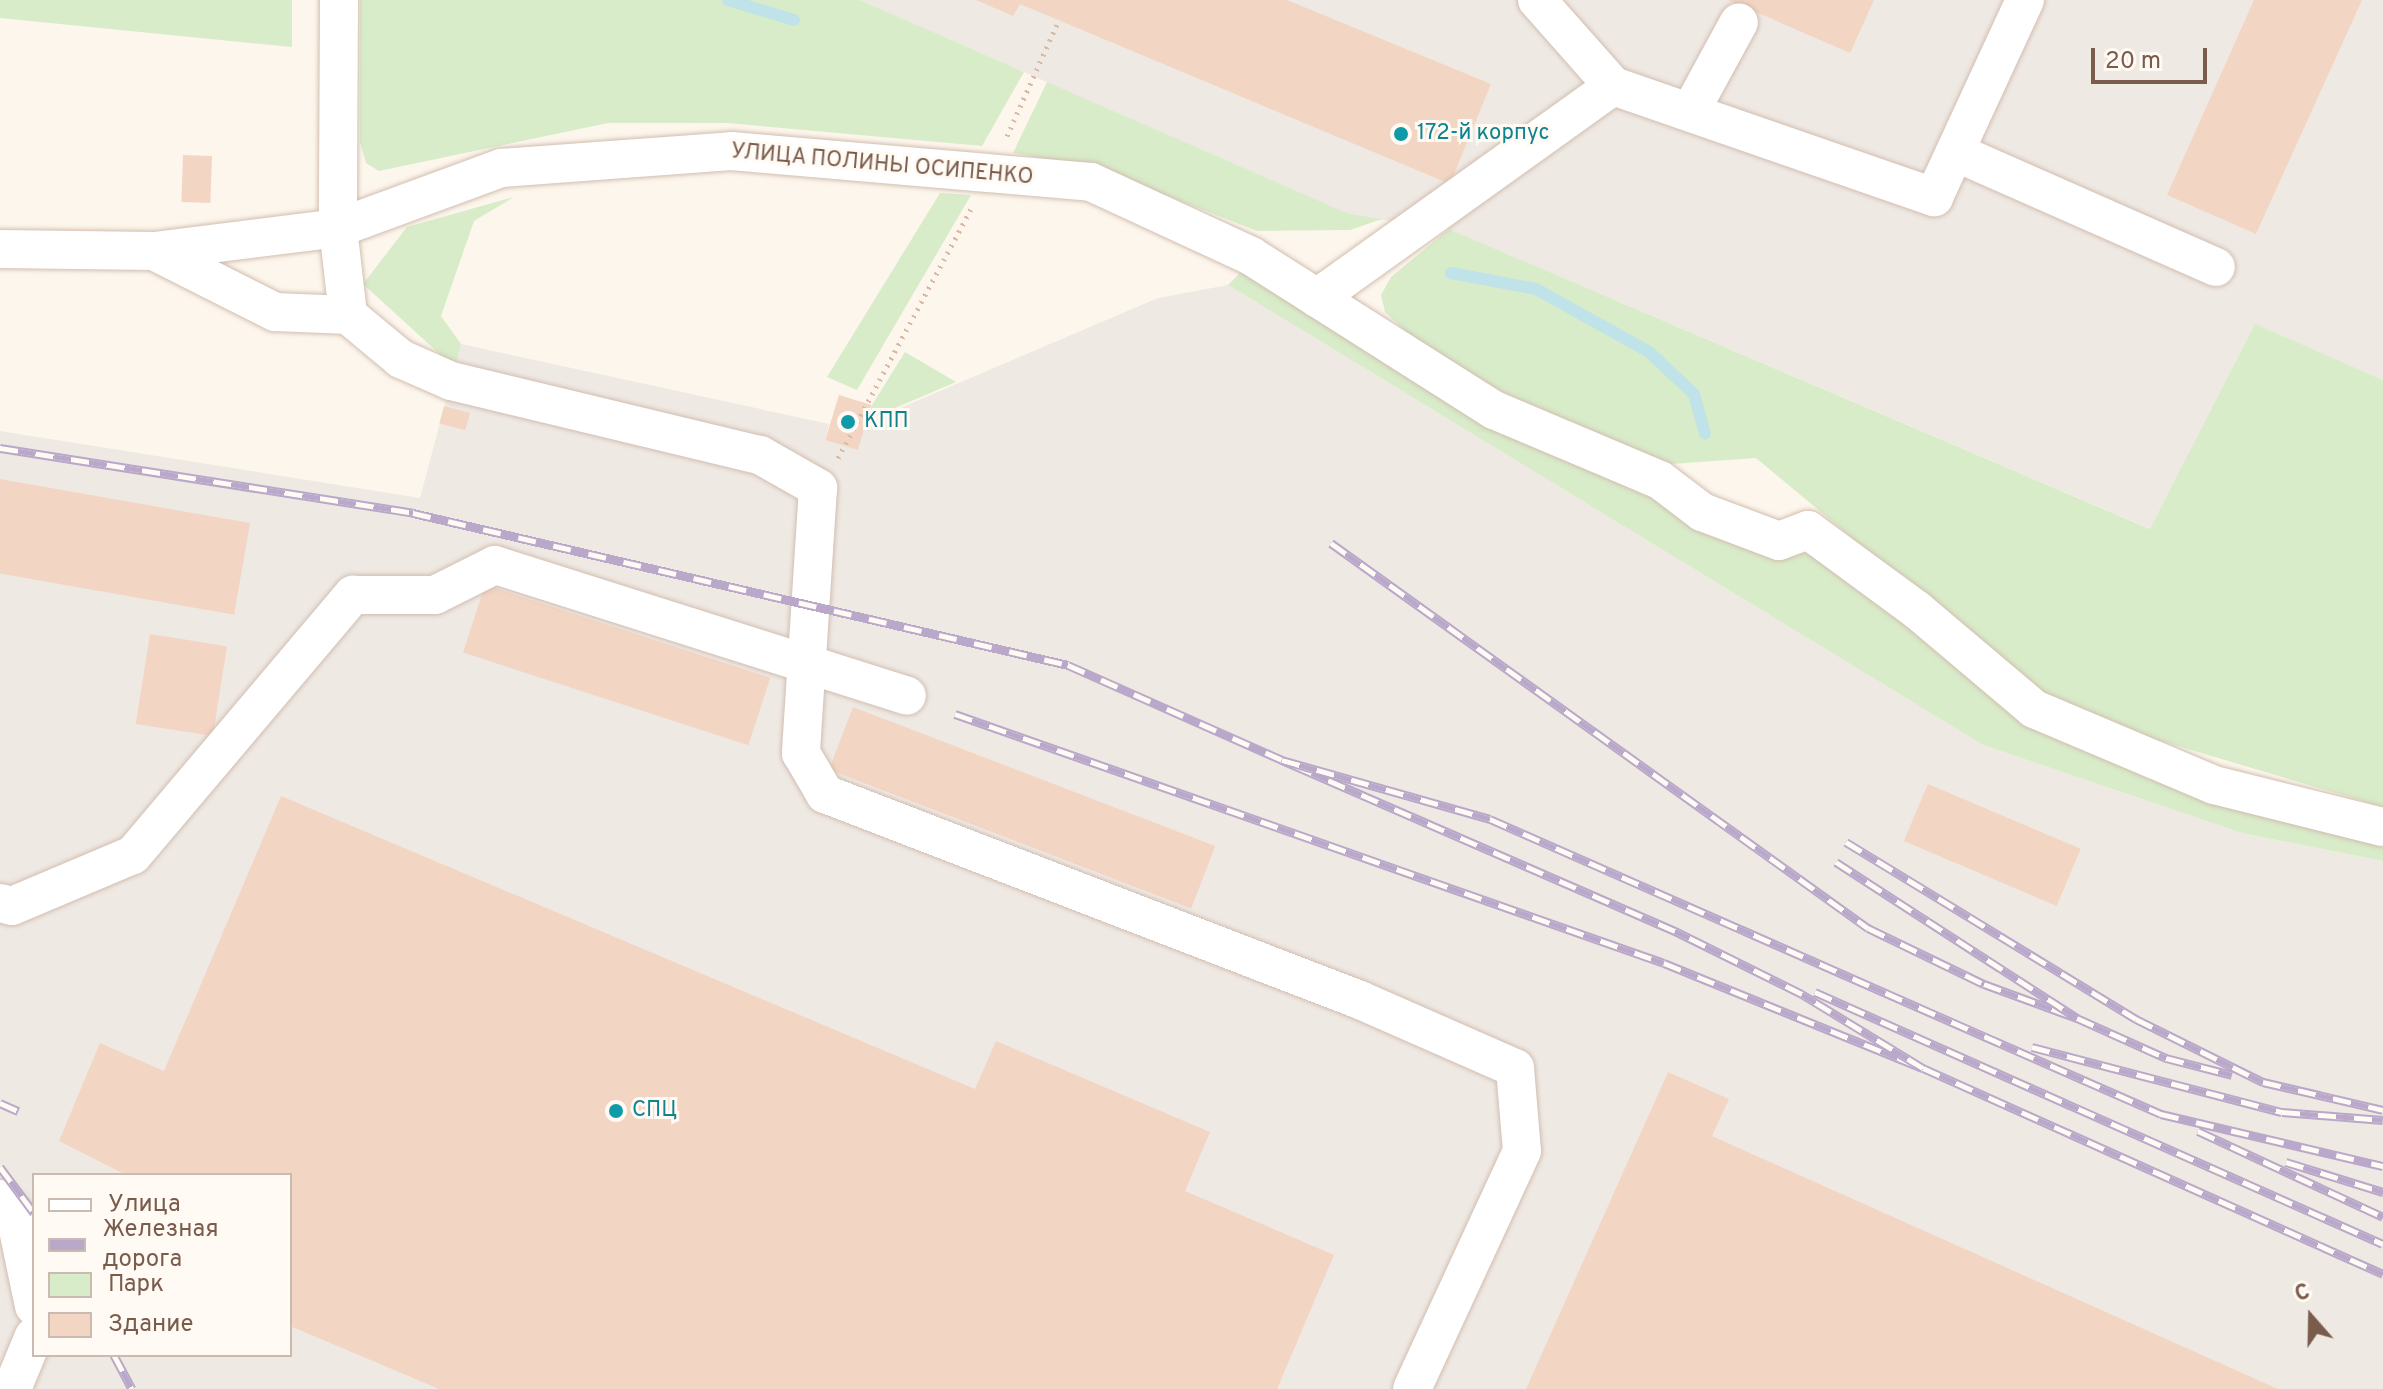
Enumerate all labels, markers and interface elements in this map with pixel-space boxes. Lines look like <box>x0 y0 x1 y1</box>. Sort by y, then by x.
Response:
scale bar <box>2095 32 2211 82</box>
text: 20 m <box>2105 47 2161 77</box>
place label: 172-й корпус <box>1417 121 1549 147</box>
marker: 172-й корпус <box>1392 125 1410 143</box>
street label: УЛИЦА ПОЛИНЫ ОСИПЕНКО <box>729 139 1035 191</box>
place label: КПП <box>864 409 909 435</box>
marker: КПП <box>839 413 857 431</box>
place label: СПЦ <box>632 1098 677 1124</box>
marker: СПЦ <box>607 1102 625 1120</box>
legend <box>32 1173 292 1357</box>
text: Улица <box>108 1190 181 1220</box>
text: Железная дорога <box>102 1215 219 1275</box>
text: Парк <box>108 1270 164 1300</box>
north arrow <box>2271 1277 2351 1357</box>
text: С <box>2291 1279 2314 1309</box>
text: Здание <box>108 1310 194 1340</box>

